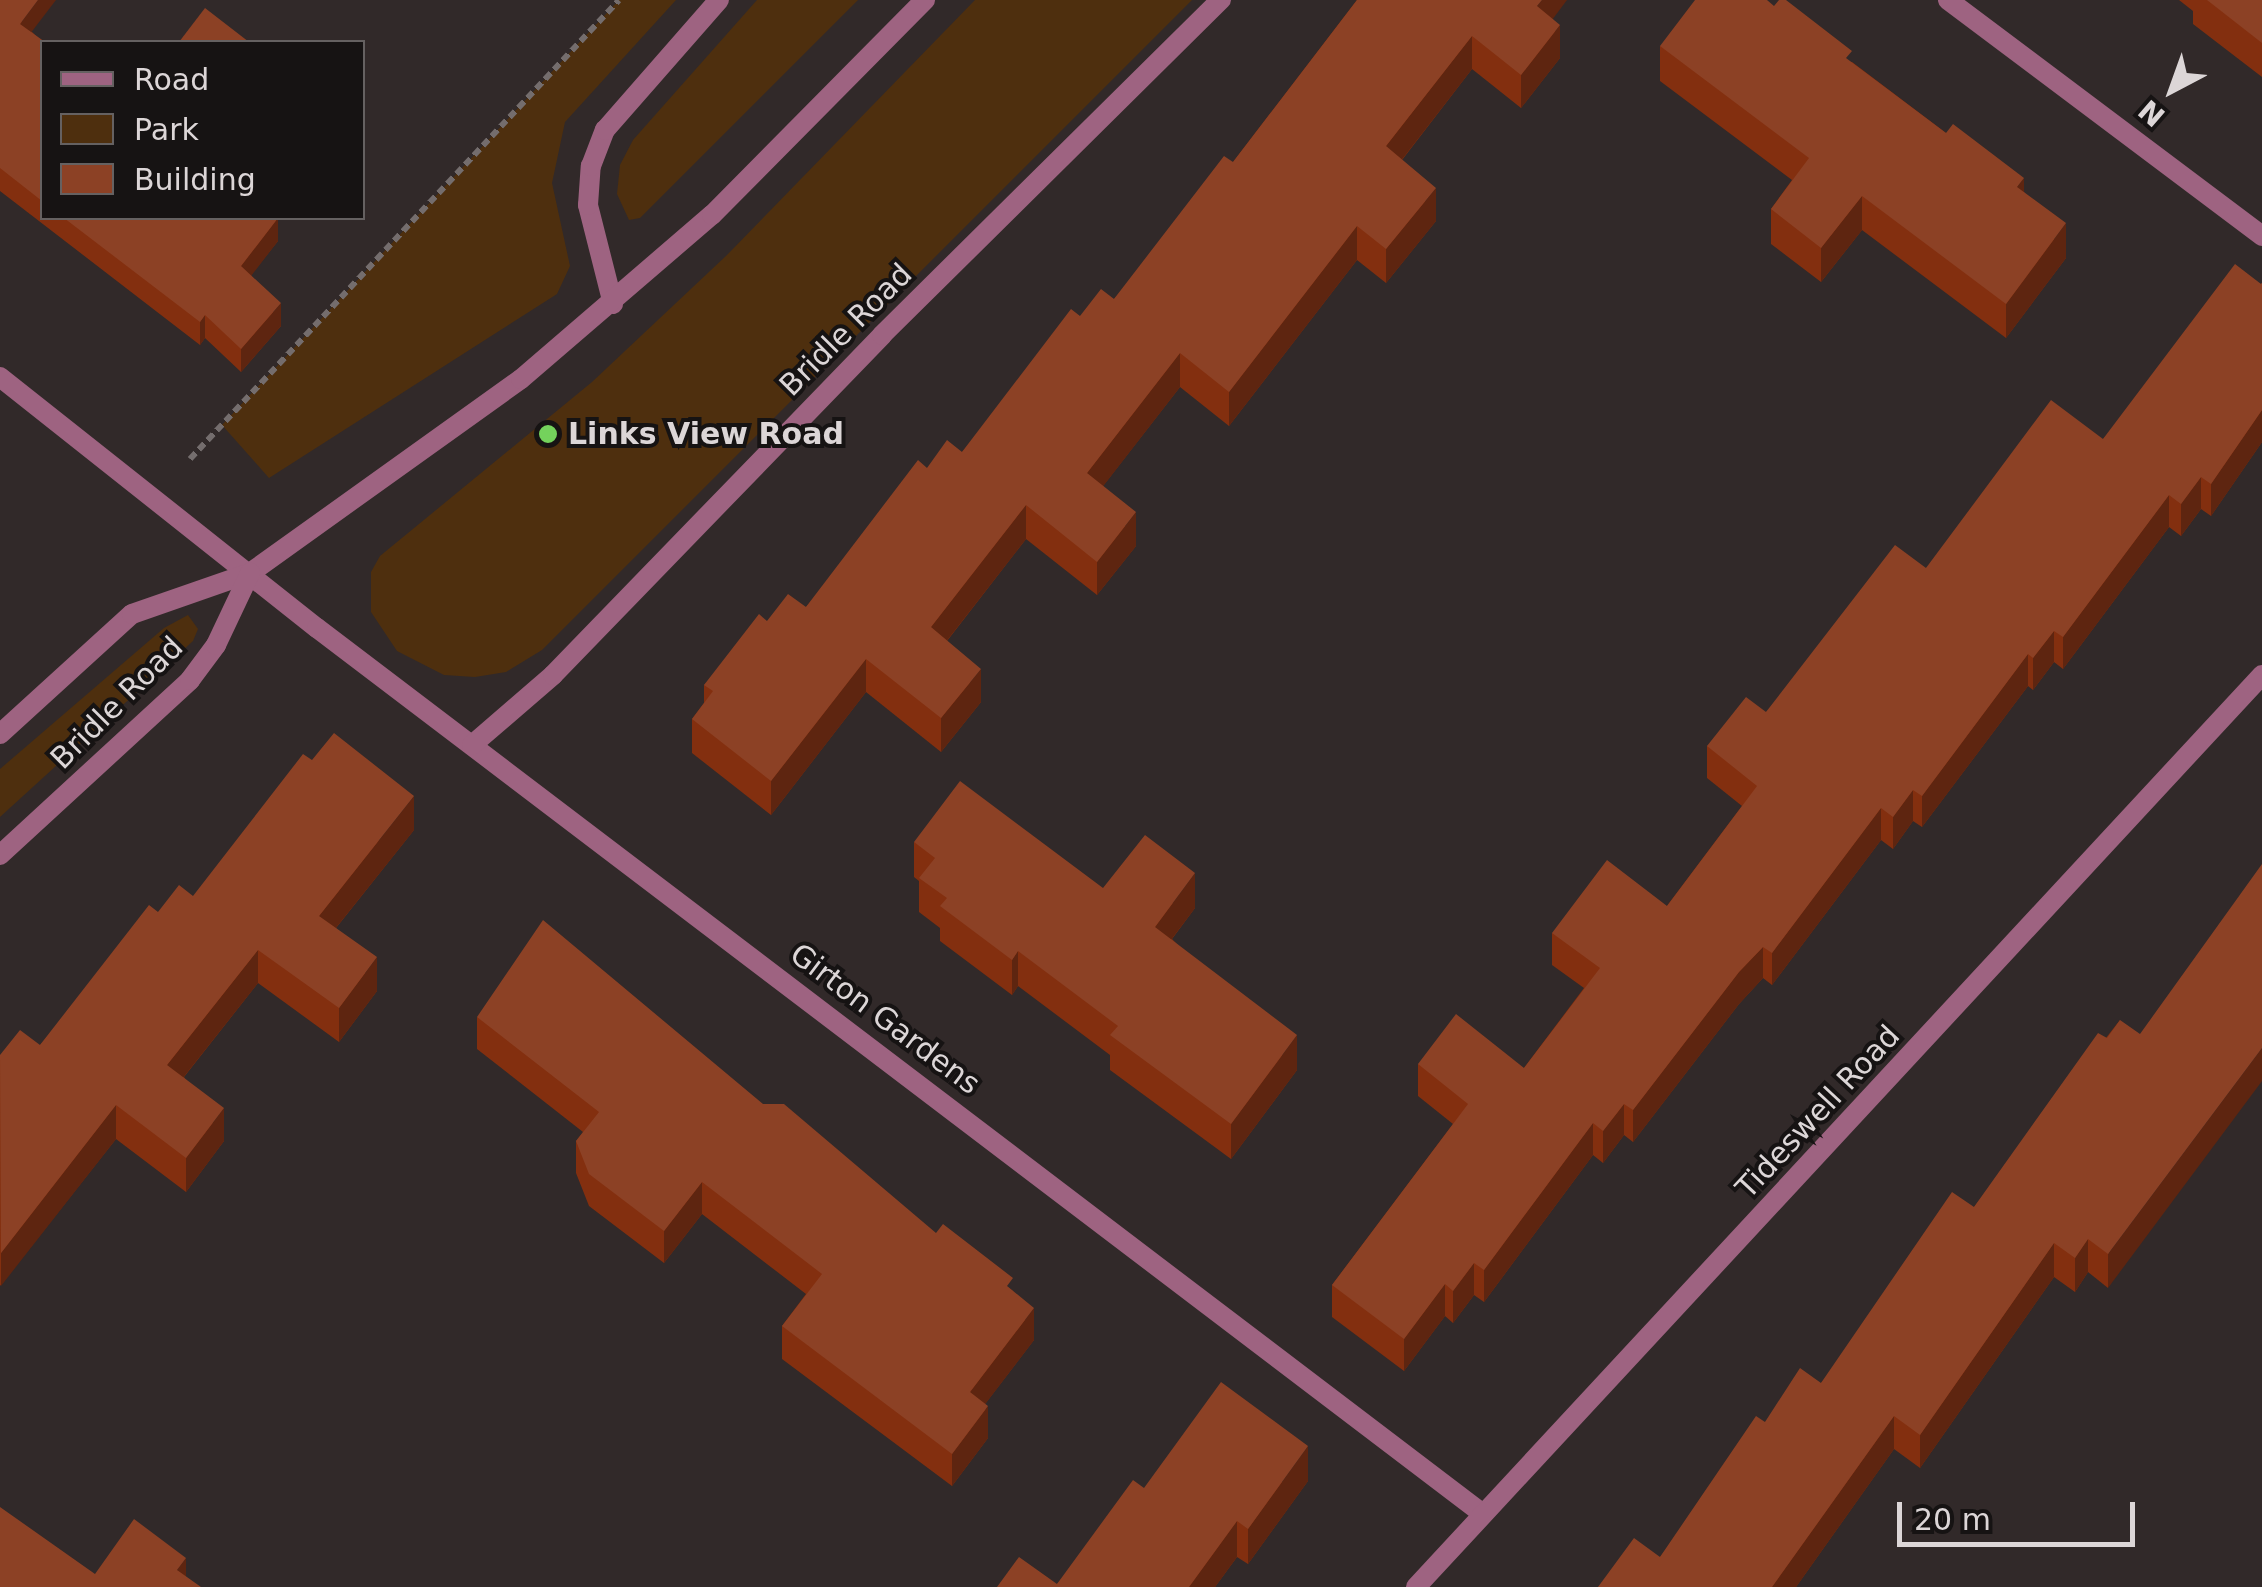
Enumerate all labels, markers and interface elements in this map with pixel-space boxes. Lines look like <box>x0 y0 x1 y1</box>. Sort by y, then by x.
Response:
legend <box>40 40 365 220</box>
north arrow <box>2122 40 2222 140</box>
text: Road <box>134 62 209 97</box>
text: N <box>2132 93 2172 133</box>
text: Park <box>134 112 199 147</box>
text: Building <box>134 162 256 197</box>
street label: Bridle Road <box>772 256 920 404</box>
place label: Links View Road <box>568 416 844 452</box>
marker: Links View Road <box>537 423 559 445</box>
street label: Bridle Road <box>43 629 191 777</box>
street label: Girton Gardens <box>783 936 987 1102</box>
street label: Tideswell Road <box>1729 1018 1907 1206</box>
scale bar <box>1902 1482 2140 1544</box>
text: 20 m <box>1914 1502 1991 1537</box>

